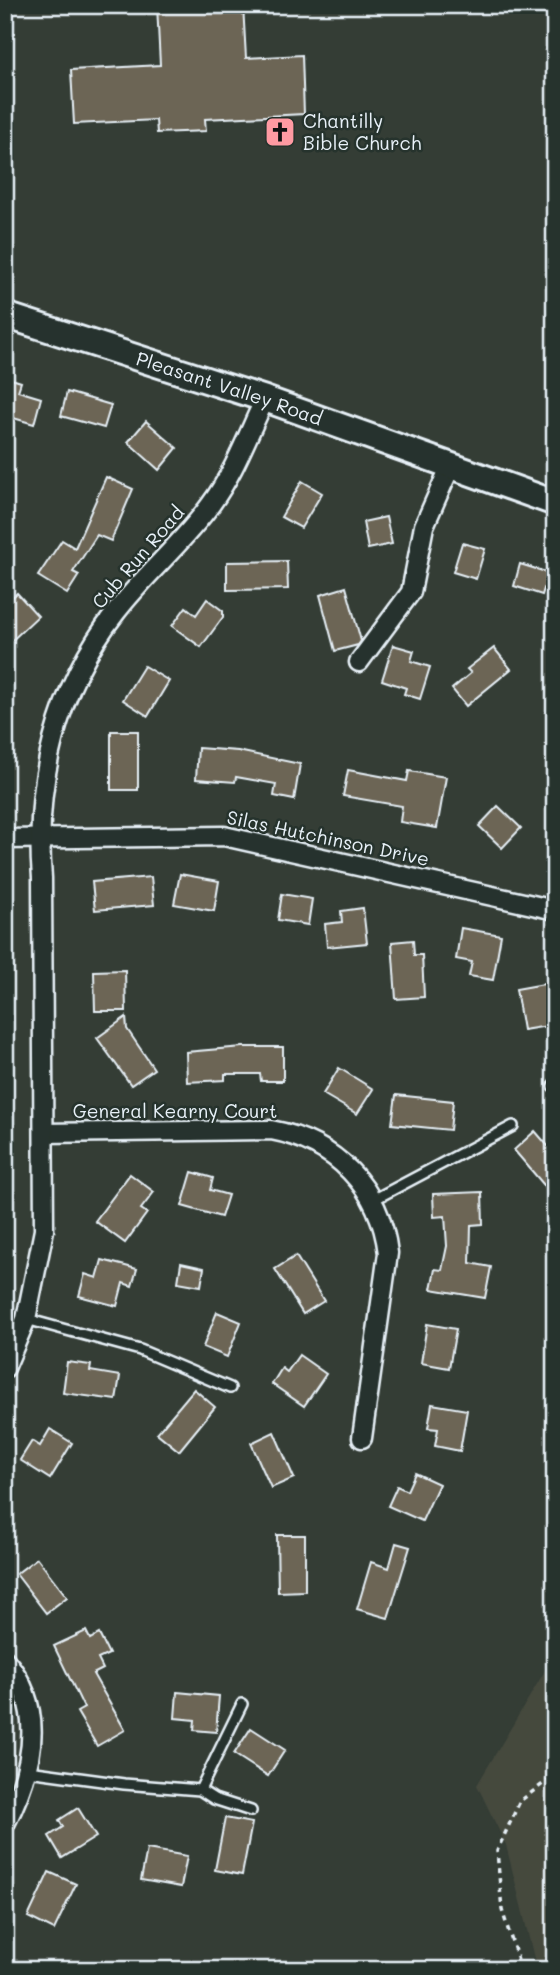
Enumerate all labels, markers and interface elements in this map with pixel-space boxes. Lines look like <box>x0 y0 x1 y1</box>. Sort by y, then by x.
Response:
place label: Chantilly Bible Church <box>303 108 421 155</box>
church icon: Chantilly Bible Church <box>263 115 297 149</box>
street label: Pleasant Valley Road <box>133 345 326 431</box>
street label: Cub Run Road <box>86 500 189 613</box>
street label: Silas Hutchinson Drive <box>225 804 432 871</box>
street label: General Kearny Court <box>73 1098 277 1123</box>

